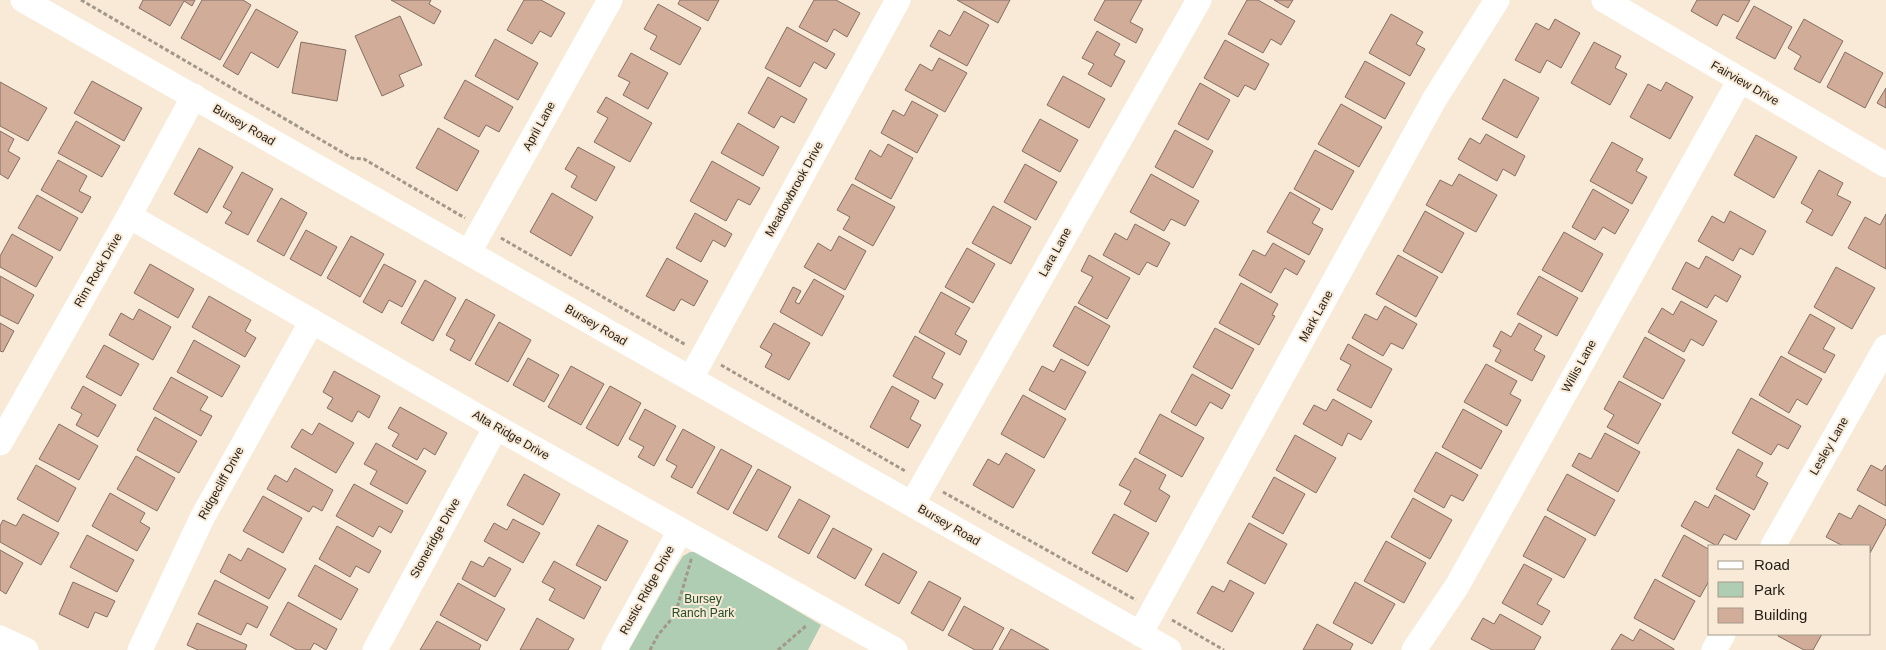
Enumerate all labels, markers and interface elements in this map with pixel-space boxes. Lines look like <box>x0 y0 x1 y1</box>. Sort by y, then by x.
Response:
street label: Fairview Drive <box>1709 58 1782 108</box>
street label: April Lane <box>520 99 558 153</box>
street label: Bursey Road <box>210 102 278 148</box>
street label: Meadowbrook Drive <box>762 139 826 239</box>
street label: Lara Lane <box>1036 225 1074 279</box>
street label: Rim Rock Drive <box>71 230 125 310</box>
street label: Mark Lane <box>1296 288 1336 344</box>
street label: Bursey Road <box>562 302 630 348</box>
street label: Willis Lane <box>1559 337 1599 395</box>
street label: Alta Ridge Drive <box>470 407 552 463</box>
street label: Lesley Lane <box>1807 414 1851 478</box>
street label: Ridgecliff Drive <box>195 444 247 522</box>
street label: Stoneridge Drive <box>407 495 463 580</box>
street label: Bursey Road <box>915 502 983 548</box>
street label: Rustic Ridge Drive <box>617 543 677 637</box>
legend <box>1708 545 1871 635</box>
text: Road <box>1754 556 1790 573</box>
text: Park <box>1754 581 1785 598</box>
park label: Bursey Ranch Park <box>672 592 735 620</box>
text: Building <box>1754 606 1807 623</box>

